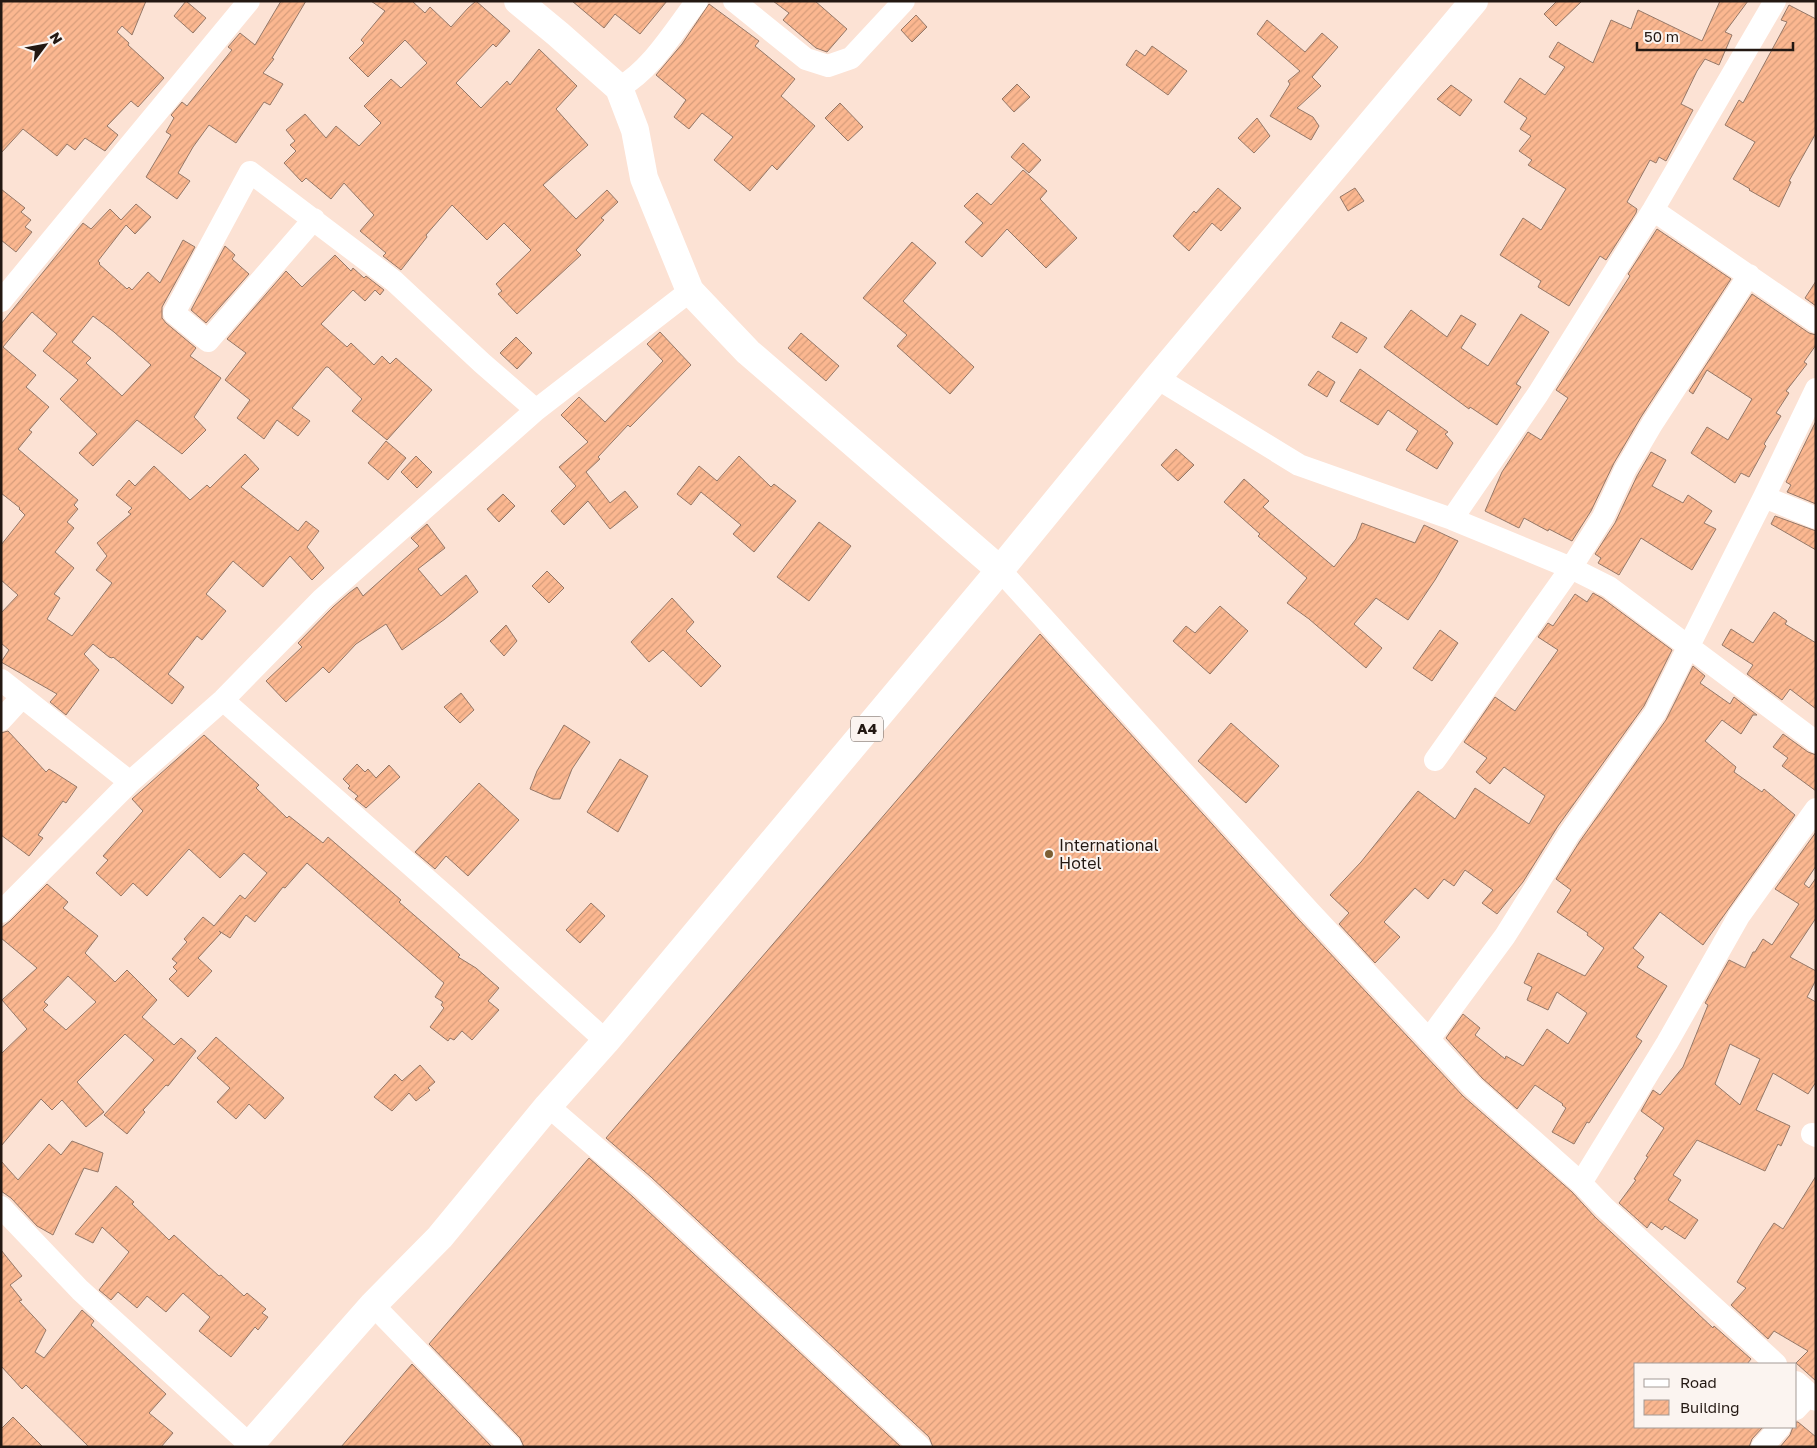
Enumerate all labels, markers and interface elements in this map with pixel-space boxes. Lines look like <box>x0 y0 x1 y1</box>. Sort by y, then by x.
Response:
north arrow <box>20 20 70 70</box>
scale bar <box>1637 20 1793 52</box>
text: 50 m <box>1644 27 1679 45</box>
text: N <box>46 29 66 47</box>
road number: A4 <box>851 716 883 742</box>
place label: International Hotel <box>1059 835 1159 873</box>
marker: International Hotel <box>1043 848 1055 860</box>
legend <box>1634 1363 1797 1428</box>
text: Road <box>1680 1373 1717 1391</box>
text: Building <box>1680 1398 1740 1416</box>

